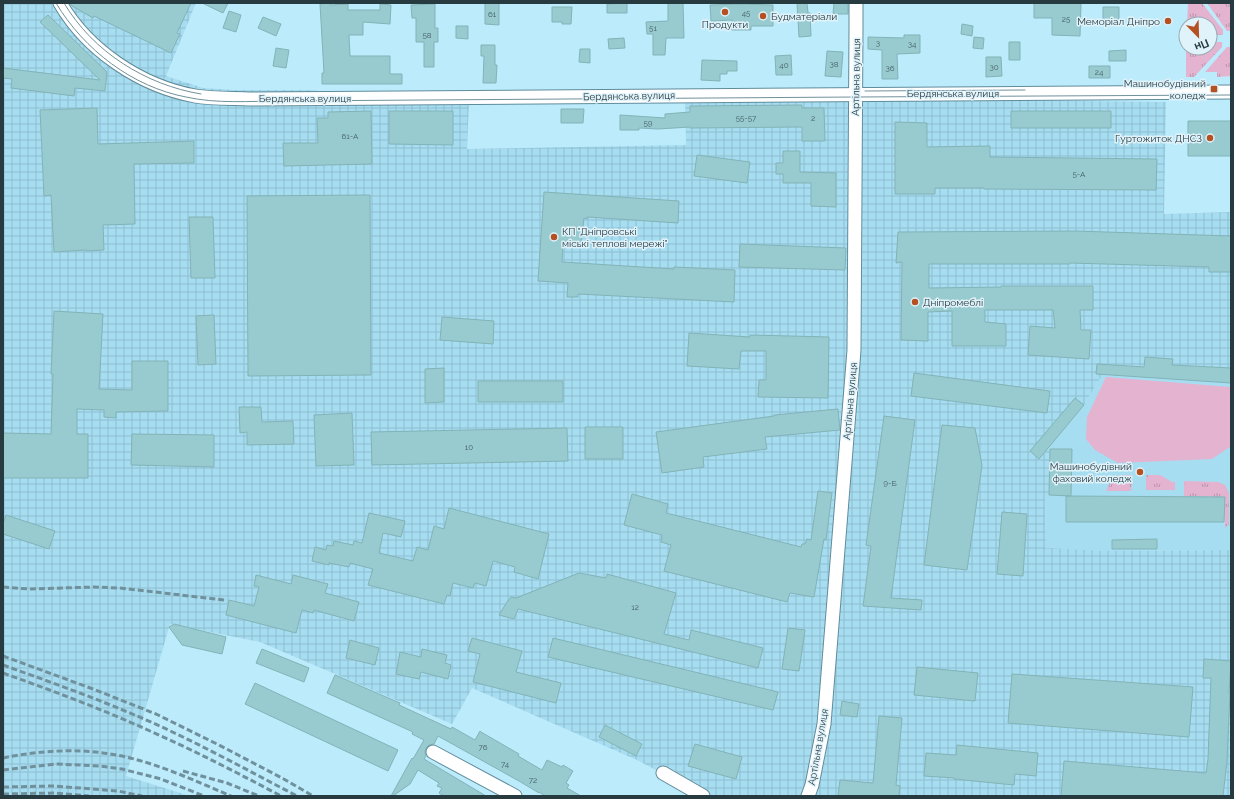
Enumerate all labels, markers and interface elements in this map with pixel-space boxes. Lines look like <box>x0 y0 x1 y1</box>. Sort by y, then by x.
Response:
marker: Продукти <box>720 7 730 17</box>
house number: 45 <box>742 8 751 18</box>
house number: 61 <box>488 9 497 19</box>
marker: Будматеріали <box>758 11 768 21</box>
place label: Будматеріали <box>771 11 837 22</box>
house number: 25 <box>1062 14 1071 24</box>
place label: Меморіал Дніпро <box>1077 16 1160 27</box>
marker: Меморіал Дніпро <box>1163 16 1173 26</box>
north arrow <box>1178 16 1218 56</box>
place label: Продукти <box>702 19 748 30</box>
house number: 51 <box>649 23 657 33</box>
house number: 58 <box>422 30 432 40</box>
text: Пн <box>1192 36 1211 54</box>
street label: Артільна вулиця <box>850 38 862 116</box>
house number: 3 <box>876 38 880 48</box>
house number: 34 <box>908 39 917 49</box>
house number: 38 <box>829 59 839 69</box>
house number: 40 <box>779 60 789 70</box>
house number: 30 <box>989 62 999 72</box>
house number: 36 <box>885 63 895 73</box>
house number: 24 <box>1095 67 1104 77</box>
place label: Машинобудівний коледж <box>1124 78 1206 101</box>
marker: Машинобудівний коледж <box>1209 84 1219 94</box>
street label: Бердянська вулиця <box>907 88 999 99</box>
street label: Бердянська вулиця <box>583 90 675 102</box>
street label: Бердянська вулиця <box>259 93 351 104</box>
house number: 55-57 <box>736 113 757 123</box>
house number: 2 <box>811 113 815 123</box>
house number: 59 <box>643 118 653 128</box>
house number: 61-А <box>342 131 359 141</box>
place label: Гуртожиток ДНСЗ <box>1115 133 1203 144</box>
marker: Гуртожиток ДНСЗ <box>1205 133 1215 143</box>
house number: 5-А <box>1072 169 1086 179</box>
place label: КП "Дніпровські міські теплові мережі" <box>562 226 668 249</box>
marker: КП "Дніпровські міські теплові мережі" <box>549 232 559 242</box>
marker: Дніпромеблі <box>910 297 920 307</box>
place label: Дніпромеблі <box>923 297 983 308</box>
street label: Артільна вулиця <box>841 362 859 440</box>
house number: 10 <box>465 442 473 452</box>
place label: Машинобудівний фаховий коледж <box>1050 461 1132 484</box>
marker: Машинобудівний фаховий коледж <box>1135 467 1145 477</box>
house number: 9-Б <box>883 478 897 488</box>
house number: 12 <box>631 602 639 612</box>
street label: Артільна вулиця <box>806 708 830 786</box>
house number: 76 <box>478 742 488 752</box>
house number: 74 <box>501 759 510 769</box>
house number: 72 <box>529 775 537 785</box>

